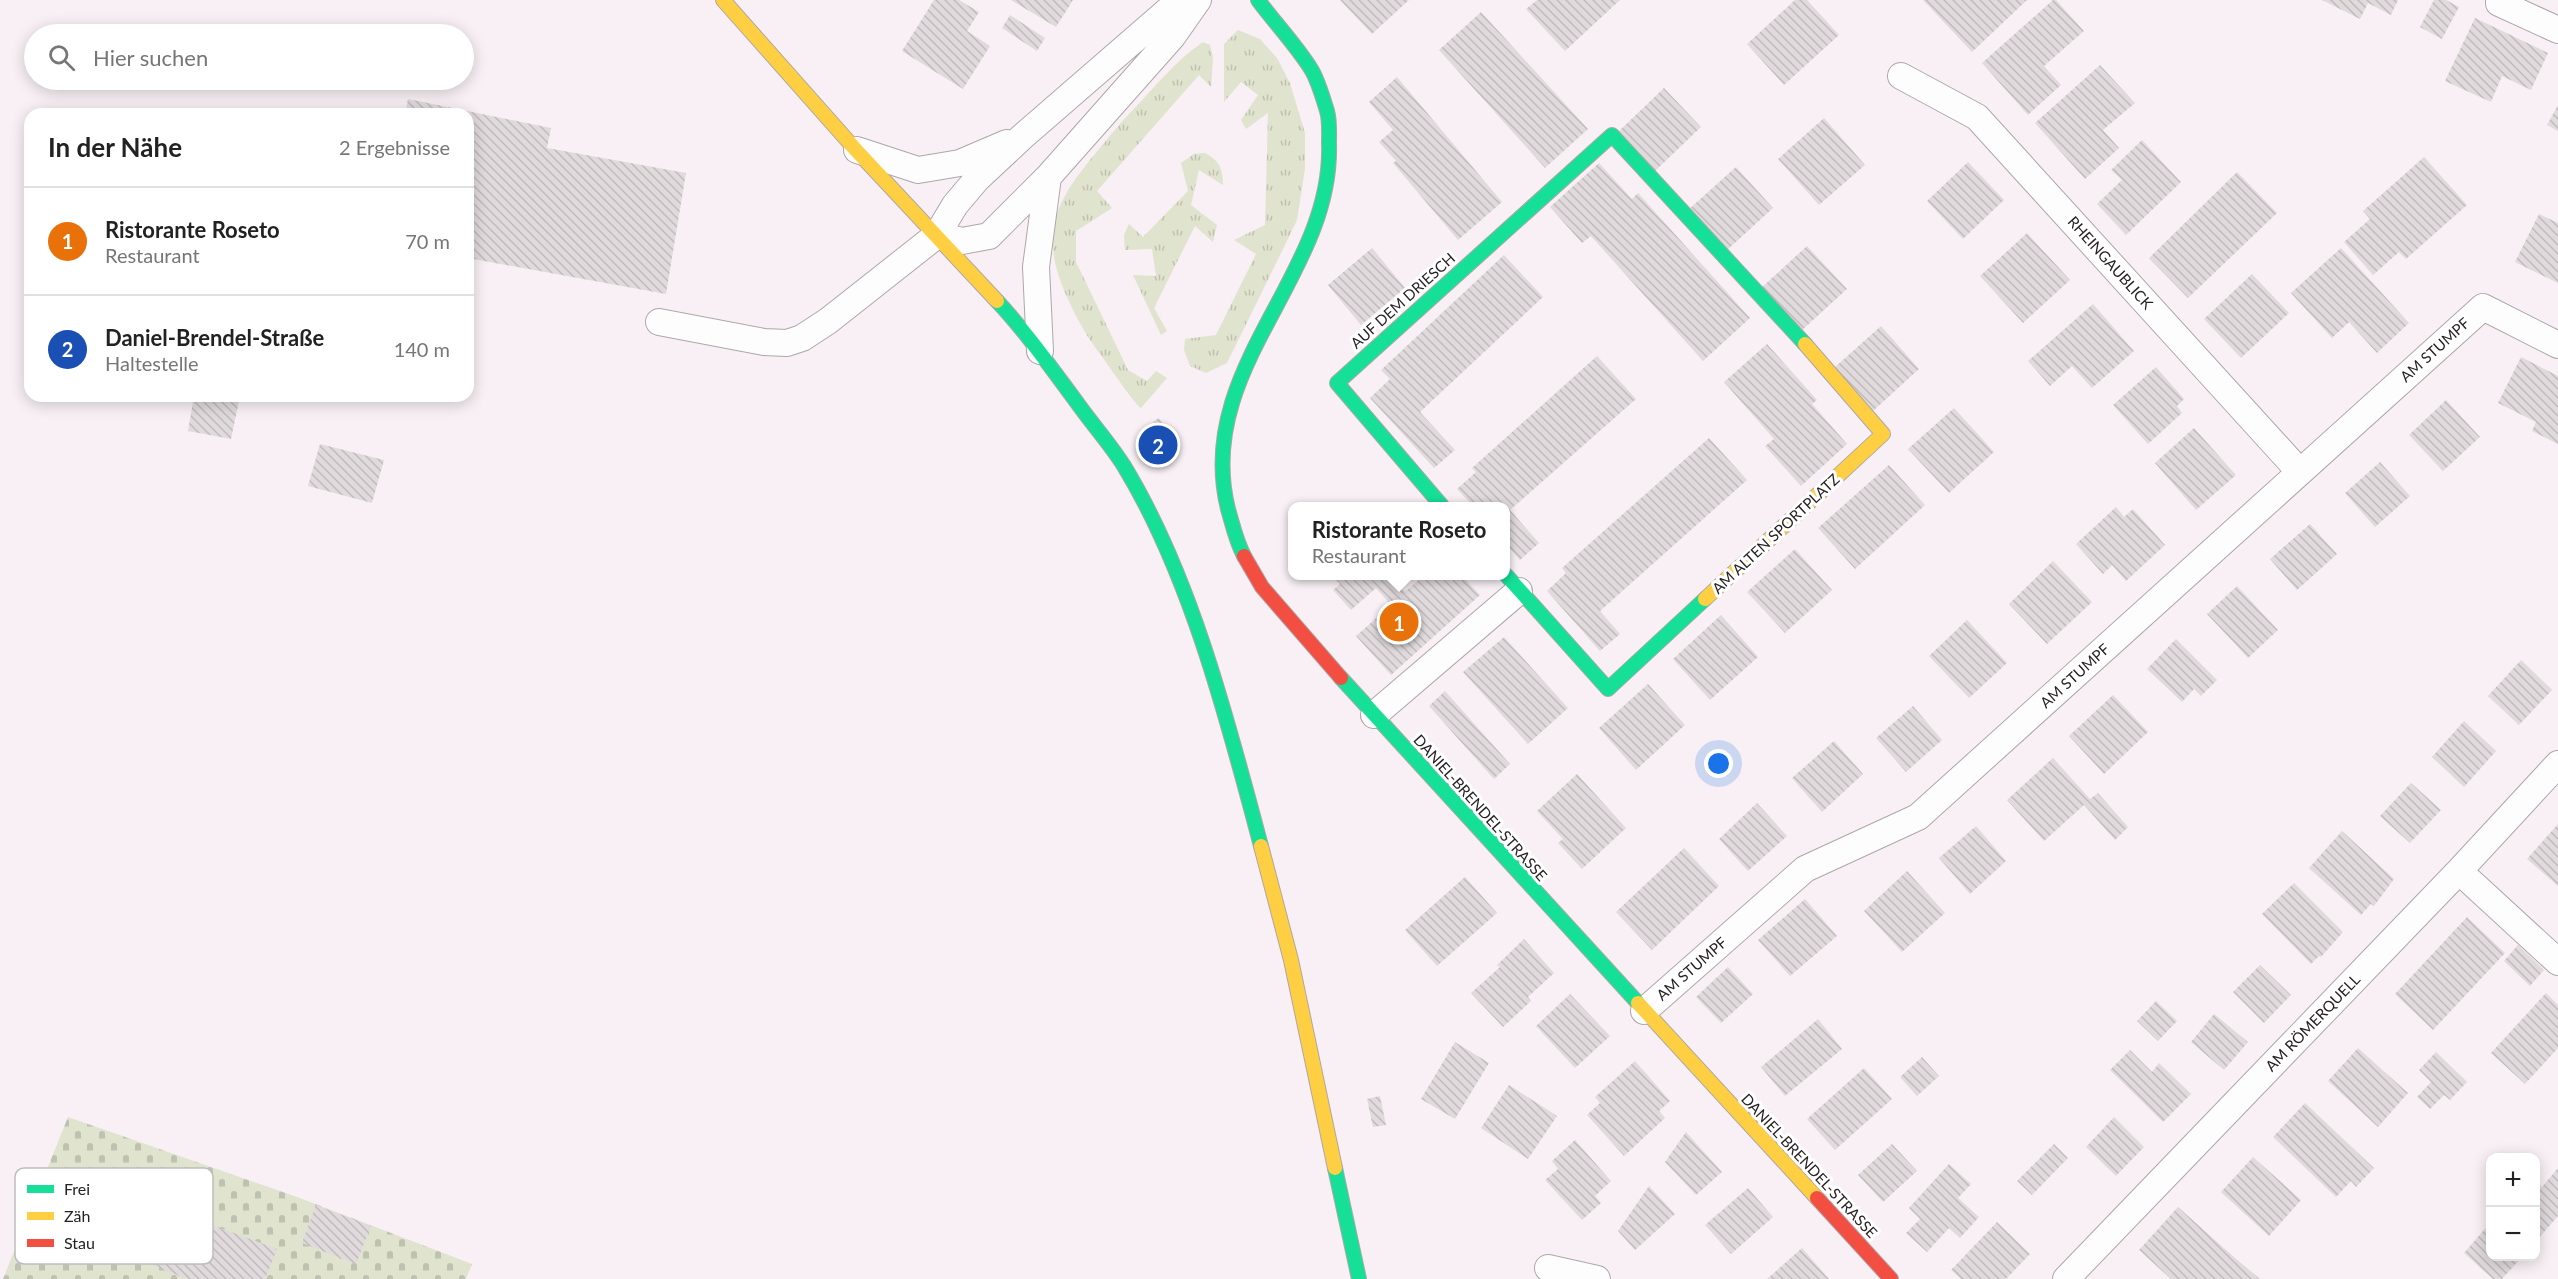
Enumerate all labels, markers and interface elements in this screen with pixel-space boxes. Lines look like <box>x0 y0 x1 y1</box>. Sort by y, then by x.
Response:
search box <box>24 24 474 90</box>
icon: search <box>45 41 78 74</box>
text: Hier suchen <box>93 44 208 71</box>
text: In der Nähe <box>48 131 182 163</box>
text: 2 Ergebnisse <box>339 135 450 159</box>
street label: RHEINGAUBLICK <box>2064 212 2157 312</box>
text: Ristorante Roseto <box>105 216 280 243</box>
text: 1 <box>62 229 73 253</box>
text: 70 m <box>405 229 450 253</box>
text: Restaurant <box>105 243 200 267</box>
street label: AUF DEM DRIESCH <box>1347 249 1458 352</box>
street label: AM STUMPF <box>2396 313 2473 385</box>
text: Daniel-Brendel-Straße <box>105 324 324 351</box>
text: 2 <box>62 337 73 361</box>
text: 140 m <box>394 337 450 361</box>
text: Haltestelle <box>105 351 199 375</box>
pin: 2 <box>1138 422 1178 468</box>
street label: AM ALTEN SPORTPLATZ <box>1708 470 1843 597</box>
popup <box>1288 502 1510 580</box>
text: Ristorante Roseto <box>1312 516 1486 543</box>
text: Restaurant <box>1312 543 1406 567</box>
pin: 1 <box>1380 600 1418 644</box>
street label: AM STUMPF <box>2036 639 2113 711</box>
street label: DANIEL-BRENDEL-STRASSE <box>1410 730 1551 884</box>
your location <box>1704 749 1733 778</box>
street label: AM STUMPF <box>1652 933 1730 1004</box>
street label: AM RÖMERQUELL <box>2261 970 2363 1075</box>
street label: DANIEL-BRENDEL-STRASSE <box>1738 1089 1881 1241</box>
map controls <box>2486 1153 2540 1261</box>
button: + <box>2486 1153 2540 1207</box>
legend <box>15 1168 213 1264</box>
text: Frei <box>64 1179 90 1198</box>
text: Zäh <box>64 1206 90 1225</box>
button: − <box>2486 1207 2540 1261</box>
text: Stau <box>64 1233 95 1252</box>

